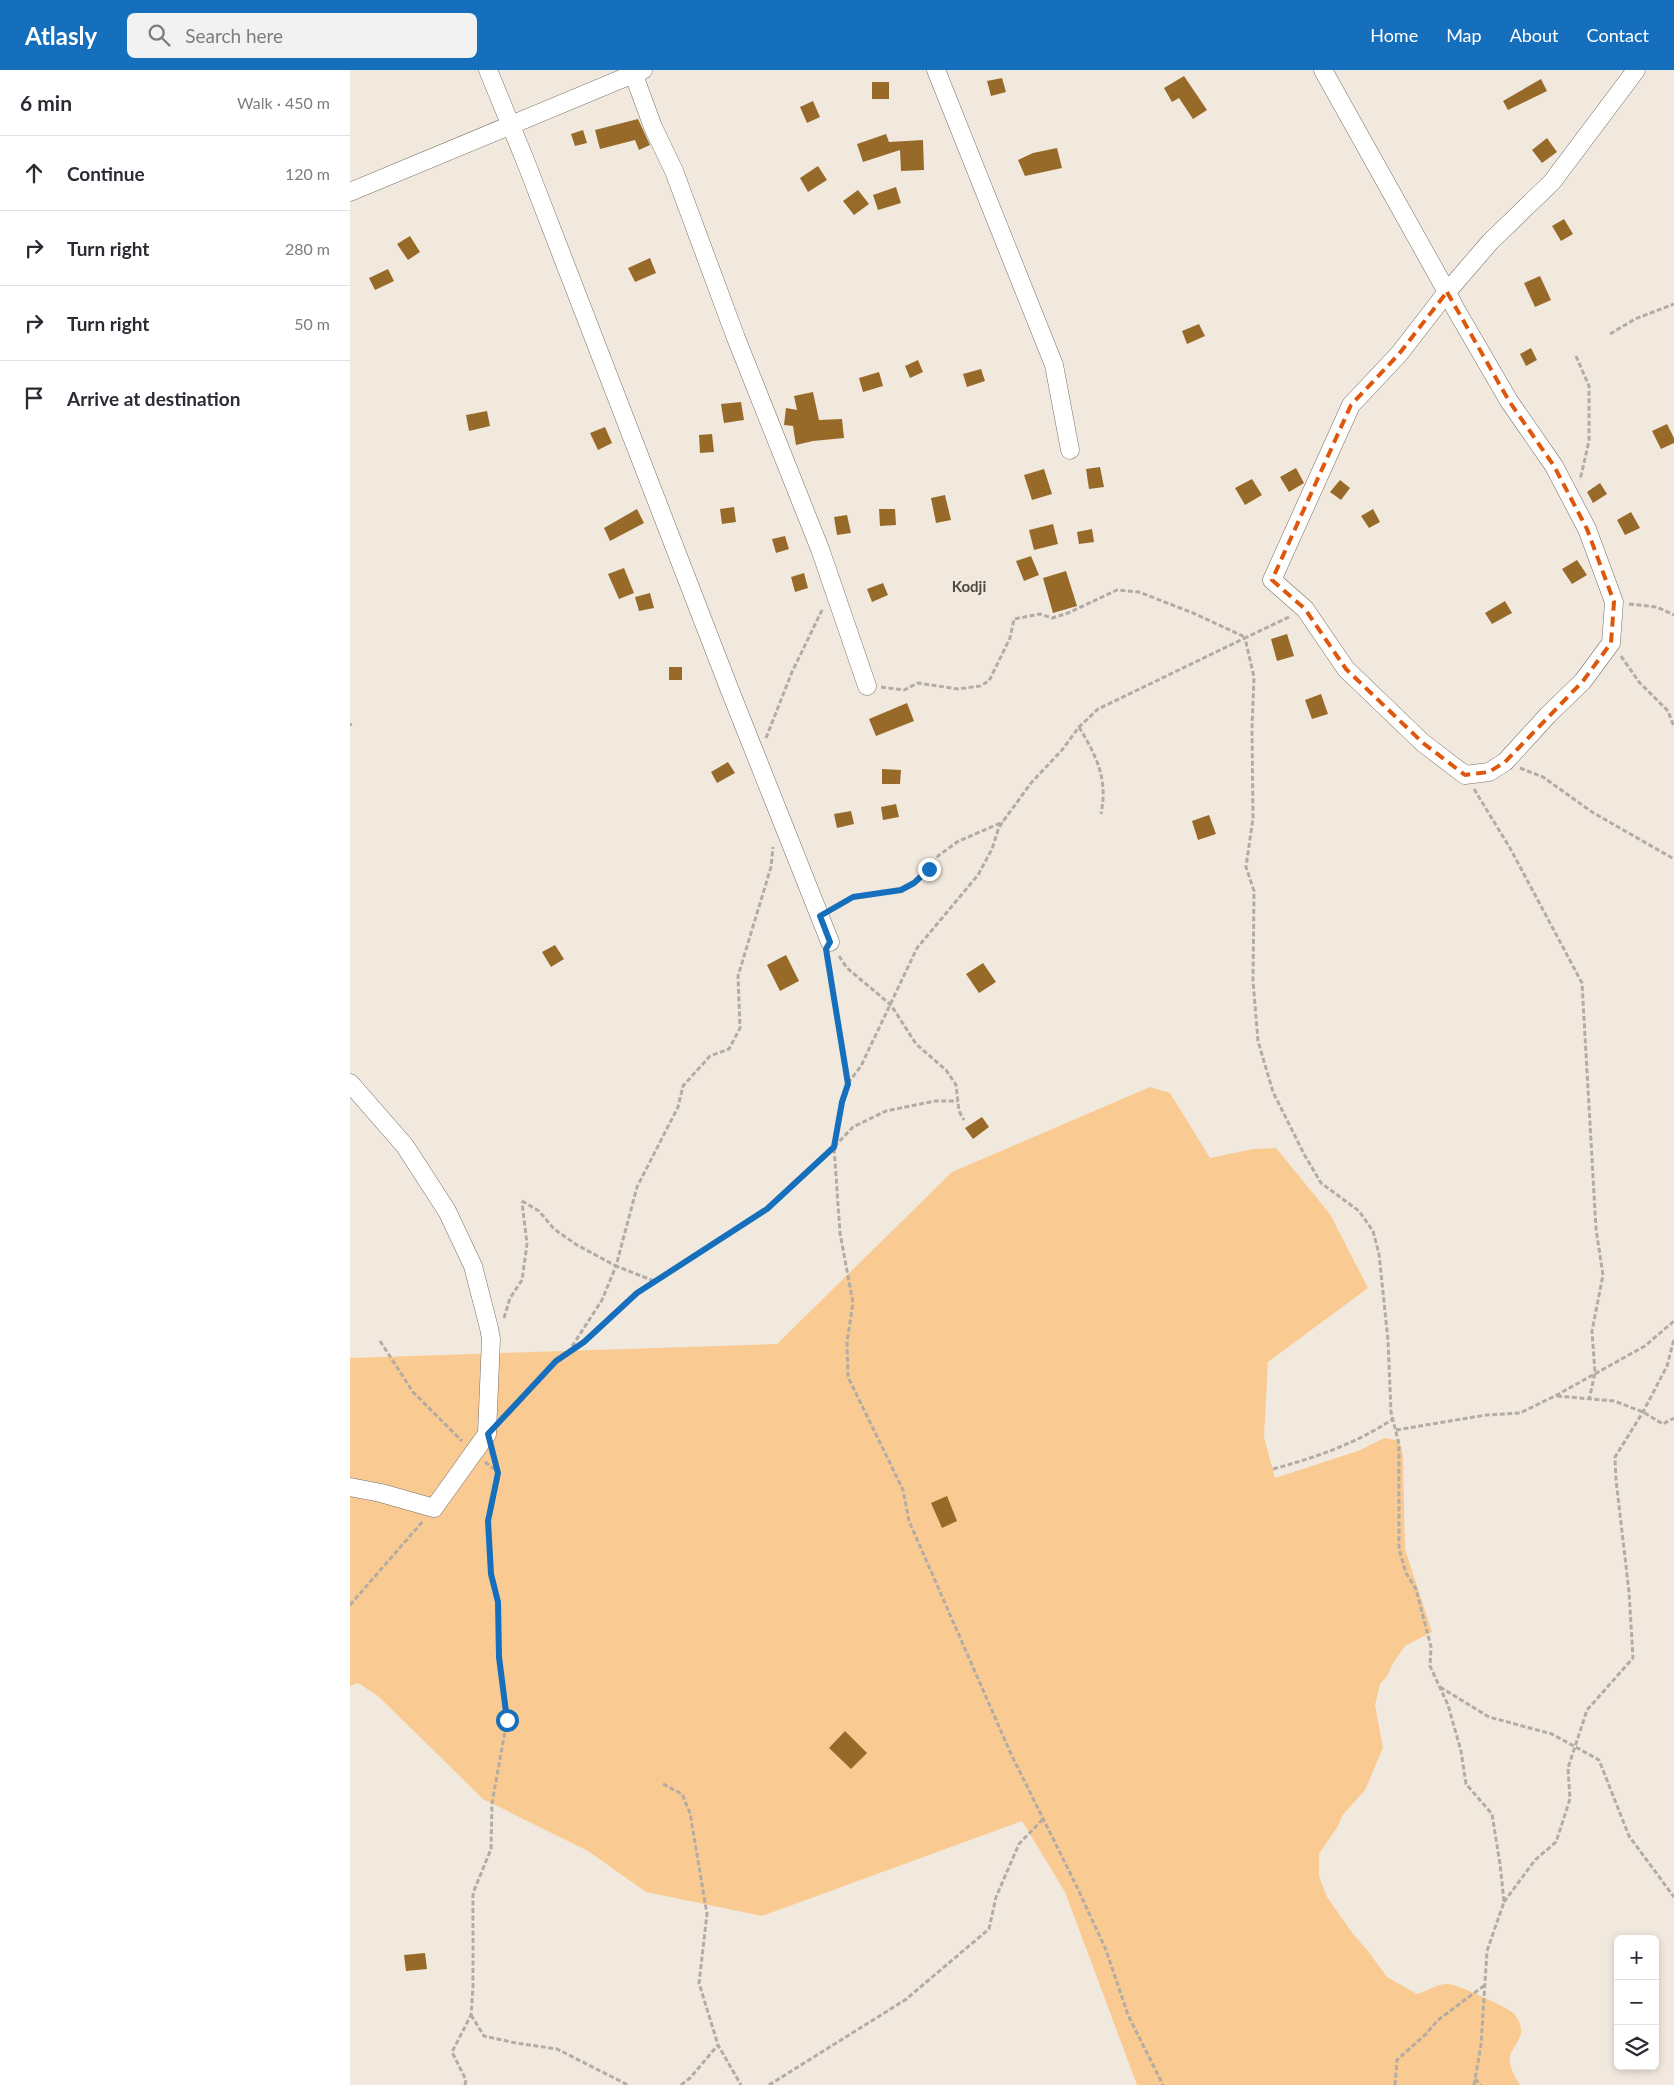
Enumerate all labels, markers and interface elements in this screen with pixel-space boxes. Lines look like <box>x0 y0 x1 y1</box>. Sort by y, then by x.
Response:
search box <box>127 13 477 58</box>
text: Atlasly <box>25 21 97 50</box>
icon: search <box>145 21 173 49</box>
text: Search here <box>185 24 283 47</box>
text: Home <box>1370 24 1418 46</box>
text: Map <box>1446 24 1482 46</box>
text: About <box>1510 24 1559 46</box>
text: Contact <box>1587 24 1649 46</box>
text: 6 min <box>20 90 72 115</box>
text: Walk · 450 m <box>237 93 330 112</box>
icon: ahead <box>20 159 48 187</box>
text: Continue <box>67 162 145 185</box>
text: 120 m <box>285 164 330 183</box>
icon: right <box>20 234 48 262</box>
text: Turn right <box>67 237 149 260</box>
text: 280 m <box>285 239 330 258</box>
icon: right <box>20 309 48 337</box>
text: Turn right <box>67 312 149 335</box>
text: 50 m <box>294 314 330 333</box>
icon: arrive <box>20 384 48 412</box>
text: Arrive at destination <box>67 387 240 410</box>
district label: Kodji <box>952 577 986 595</box>
route end <box>918 858 941 881</box>
route start <box>496 1709 519 1732</box>
map controls <box>1614 1935 1659 2070</box>
button: + <box>1614 1935 1659 1980</box>
button: − <box>1614 1980 1659 2025</box>
button: layers <box>1614 2025 1659 2070</box>

